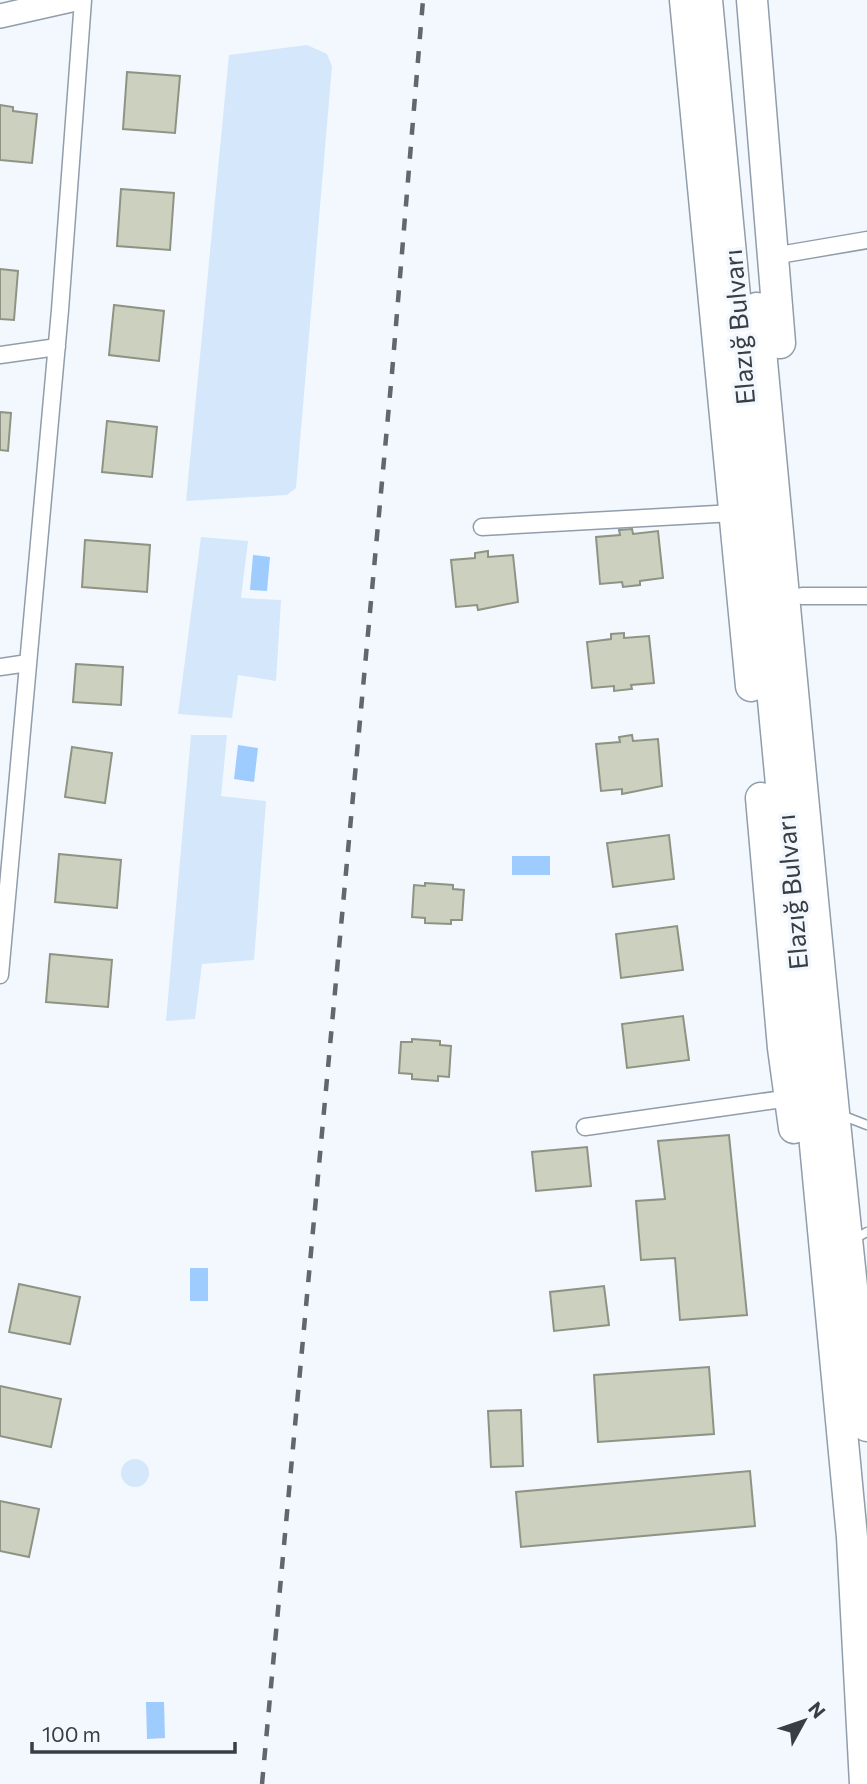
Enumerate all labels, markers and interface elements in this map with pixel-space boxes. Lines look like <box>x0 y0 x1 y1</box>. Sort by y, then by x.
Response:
street label: Elazığ Bulvarı <box>716 248 760 406</box>
street label: Elazığ Bulvarı <box>769 813 813 971</box>
north arrow <box>769 1686 839 1756</box>
text: N <box>804 1697 831 1723</box>
scale bar <box>32 1710 234 1754</box>
text: 100 m <box>42 1721 101 1746</box>

